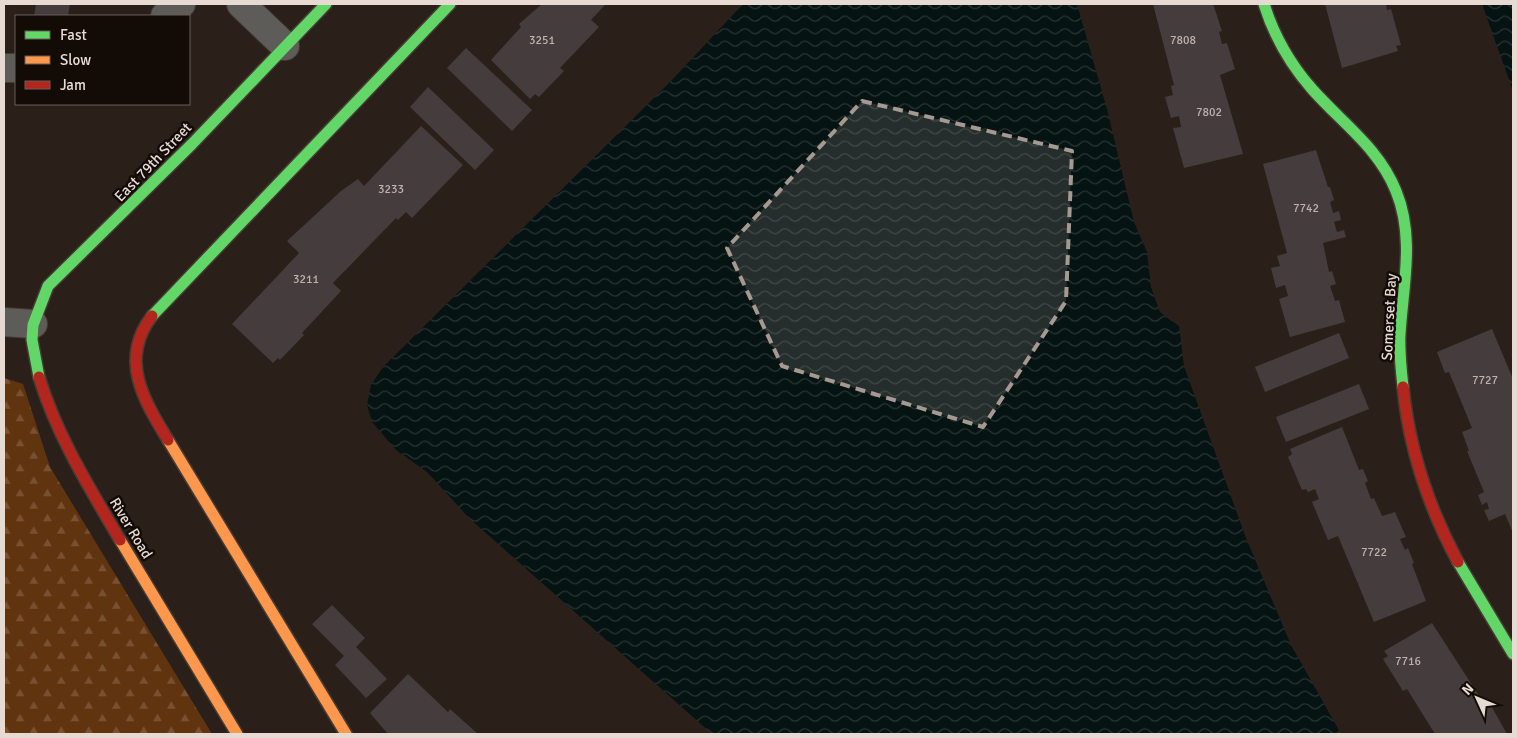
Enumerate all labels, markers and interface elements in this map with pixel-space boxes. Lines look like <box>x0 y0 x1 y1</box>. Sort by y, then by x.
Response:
legend <box>15 15 190 105</box>
text: Fast <box>60 26 87 44</box>
house number: 3251 <box>529 33 555 48</box>
house number: 7808 <box>1170 33 1196 48</box>
text: Slow <box>60 51 91 69</box>
text: Jam <box>60 76 86 94</box>
house number: 7802 <box>1196 105 1222 120</box>
street label: East 79th Street <box>111 119 195 205</box>
house number: 3233 <box>378 182 404 197</box>
house number: 7742 <box>1293 201 1319 216</box>
house number: 3211 <box>293 272 319 287</box>
street label: Somerset Bay <box>1378 273 1400 361</box>
house number: 7727 <box>1472 373 1498 388</box>
street label: River Road <box>106 494 156 562</box>
house number: 7722 <box>1361 545 1387 560</box>
house number: 7716 <box>1395 654 1421 669</box>
north arrow <box>1452 673 1502 723</box>
text: N <box>1459 680 1478 699</box>

